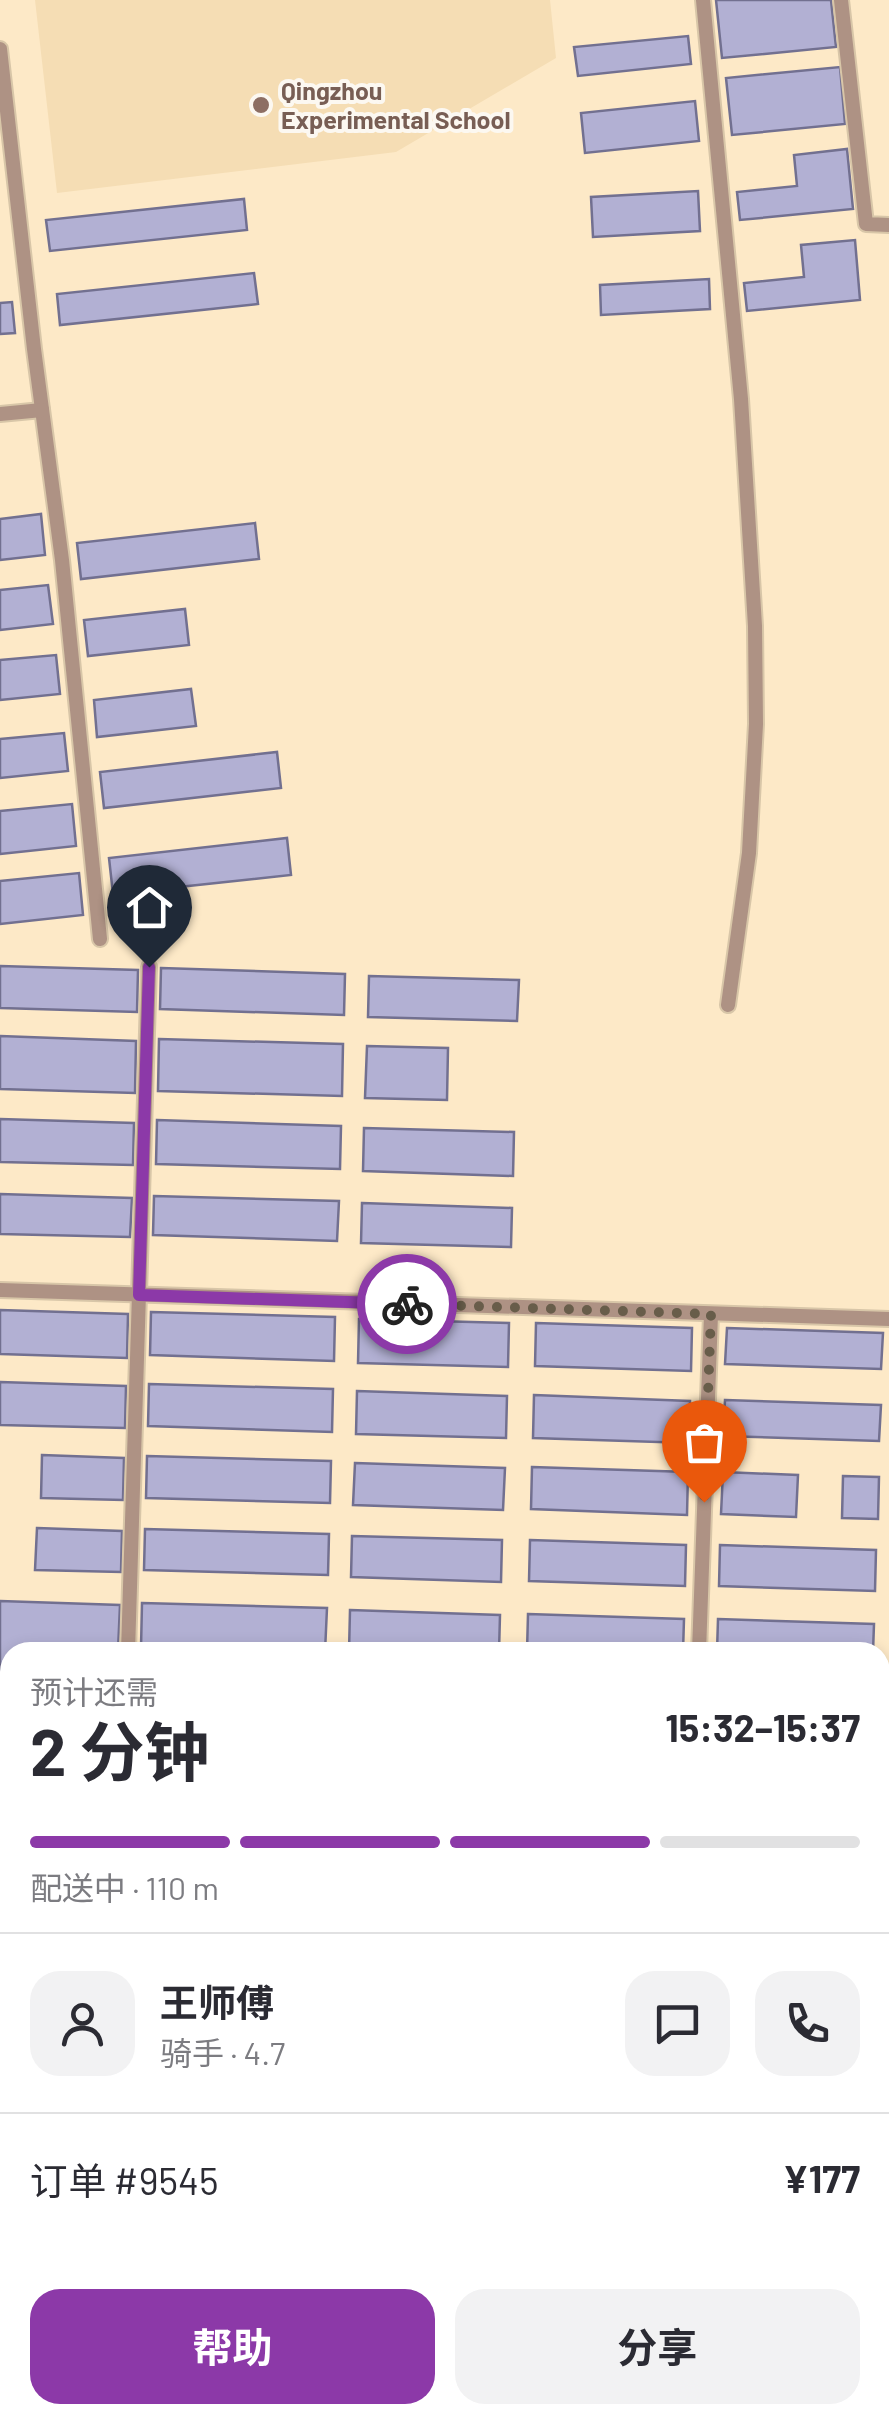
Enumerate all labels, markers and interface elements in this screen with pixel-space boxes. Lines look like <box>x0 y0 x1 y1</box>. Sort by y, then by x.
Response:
place label: Qingzhou Experimental School <box>281 75 511 134</box>
marker: Qingzhou Experimental School <box>250 94 272 116</box>
pin <box>107 865 192 968</box>
icon: home <box>122 880 177 935</box>
courier <box>357 1254 457 1354</box>
icon: bike <box>380 1277 435 1332</box>
pin <box>662 1400 747 1503</box>
icon: bag <box>677 1415 732 1470</box>
text: 预计还需 <box>30 1672 158 1710</box>
text: 15:32–15:37 <box>665 1704 860 1750</box>
text: 2 分钟 <box>30 1711 209 1789</box>
text: 配送中 · 110 m <box>30 1868 219 1906</box>
button: person <box>30 1971 135 2076</box>
button: chat <box>625 1971 730 2076</box>
button: phone <box>755 1971 860 2076</box>
text: 王师傅 <box>160 1979 274 2025</box>
text: 骑手 · 4.7 <box>160 2033 285 2071</box>
text: ¥177 <box>783 2155 860 2201</box>
text: 订单 #9545 <box>30 2157 218 2203</box>
button: 帮助 <box>30 2289 435 2404</box>
button: 分享 <box>455 2289 860 2404</box>

